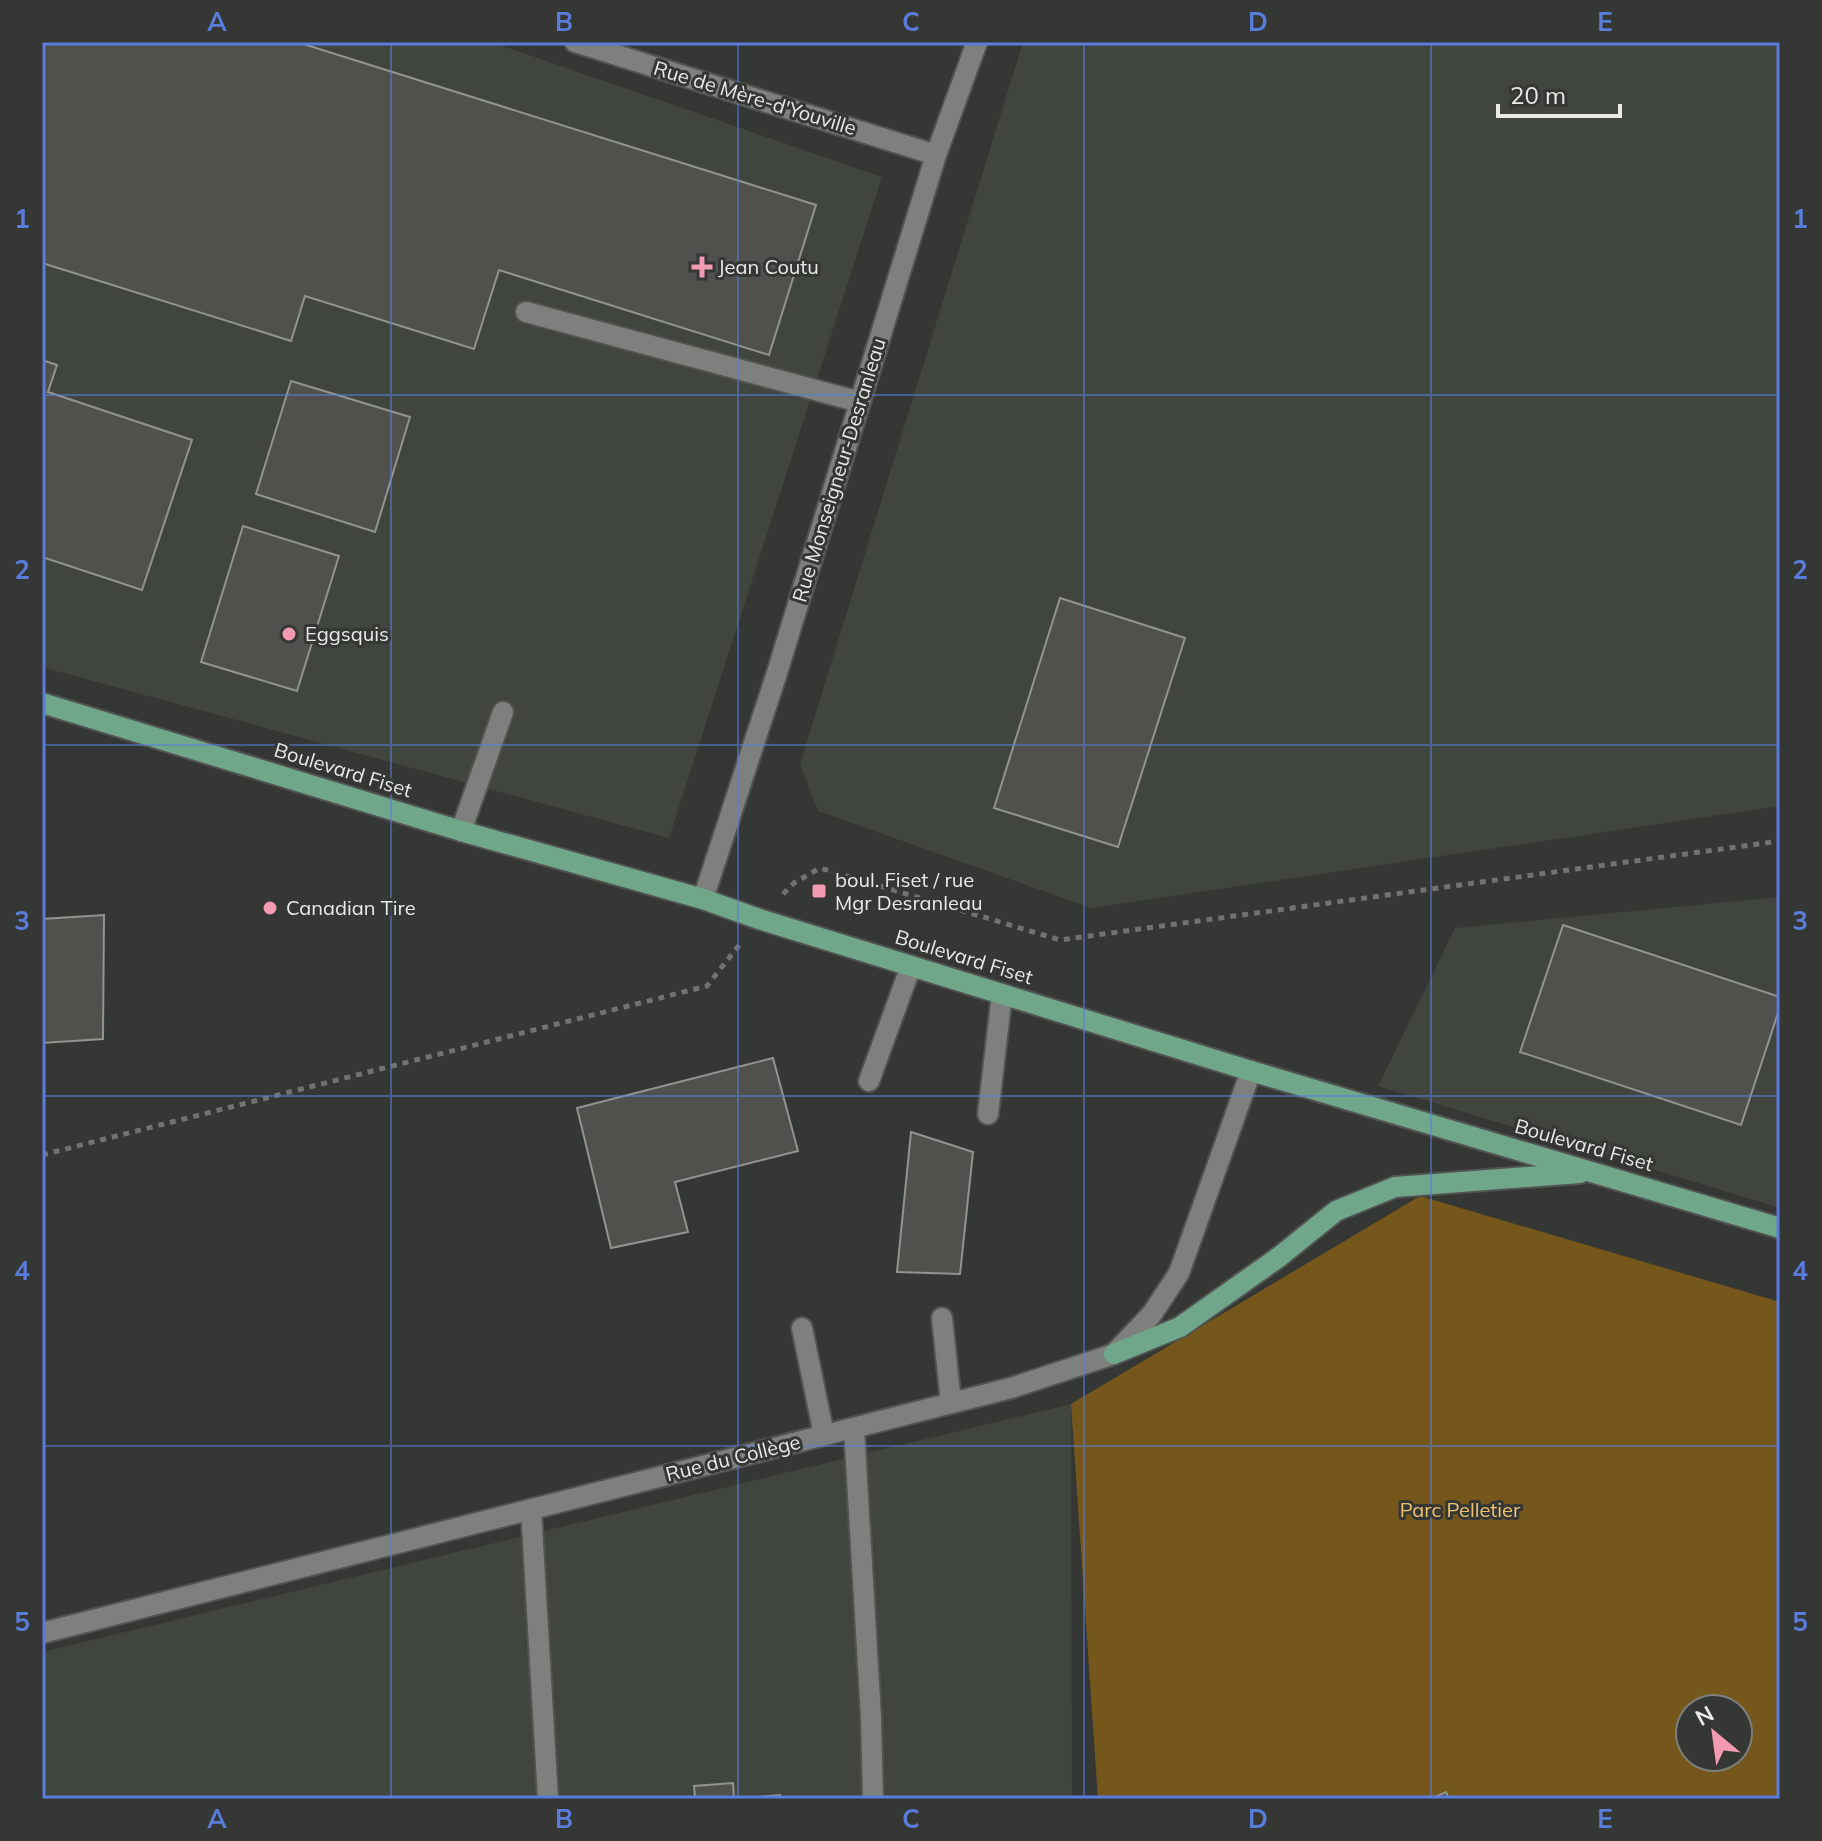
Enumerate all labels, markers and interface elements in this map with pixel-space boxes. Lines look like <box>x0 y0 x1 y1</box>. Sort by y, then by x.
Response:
text: A <box>207 5 227 38</box>
text: B <box>555 5 573 38</box>
text: C <box>902 5 920 38</box>
text: D <box>1248 5 1268 38</box>
text: E <box>1597 5 1613 38</box>
street label: Rue de Mère-d'Youville <box>651 55 859 140</box>
scale bar <box>1498 68 1620 118</box>
text: 20 m <box>1510 80 1566 110</box>
text: 1 <box>14 202 30 235</box>
text: 1 <box>1792 202 1808 235</box>
place label: Jean Coutu <box>718 254 819 279</box>
marker: Jean Coutu <box>693 258 711 276</box>
street label: Rue Monseigneur-Desranleau <box>786 335 891 605</box>
text: 2 <box>14 553 30 586</box>
text: 2 <box>1792 553 1808 586</box>
place label: Eggsquis <box>305 621 389 646</box>
marker: Eggsquis <box>280 625 298 643</box>
street label: Boulevard Fiset <box>271 737 415 802</box>
place label: boul. Fiset / rue Mgr Desranleau <box>835 867 983 915</box>
marker: boul. Fiset / rue Mgr Desranleau <box>810 882 828 900</box>
place label: Canadian Tire <box>286 895 416 920</box>
marker: Canadian Tire <box>261 899 279 917</box>
text: 3 <box>14 904 30 937</box>
text: 3 <box>1792 904 1808 937</box>
street label: Boulevard Fiset <box>892 924 1036 989</box>
street label: Boulevard Fiset <box>1512 1113 1656 1176</box>
text: 4 <box>14 1254 30 1287</box>
text: 4 <box>1792 1254 1808 1287</box>
street label: Rue du Collège <box>663 1429 803 1486</box>
park label: Parc Pelletier <box>1400 1497 1521 1522</box>
text: 5 <box>14 1605 30 1638</box>
text: 5 <box>1792 1605 1808 1638</box>
north arrow <box>1674 1693 1754 1773</box>
text: N <box>1690 1699 1718 1732</box>
text: A <box>207 1802 227 1835</box>
text: B <box>555 1802 573 1835</box>
text: C <box>902 1802 920 1835</box>
text: D <box>1248 1802 1268 1835</box>
text: E <box>1597 1802 1613 1835</box>

